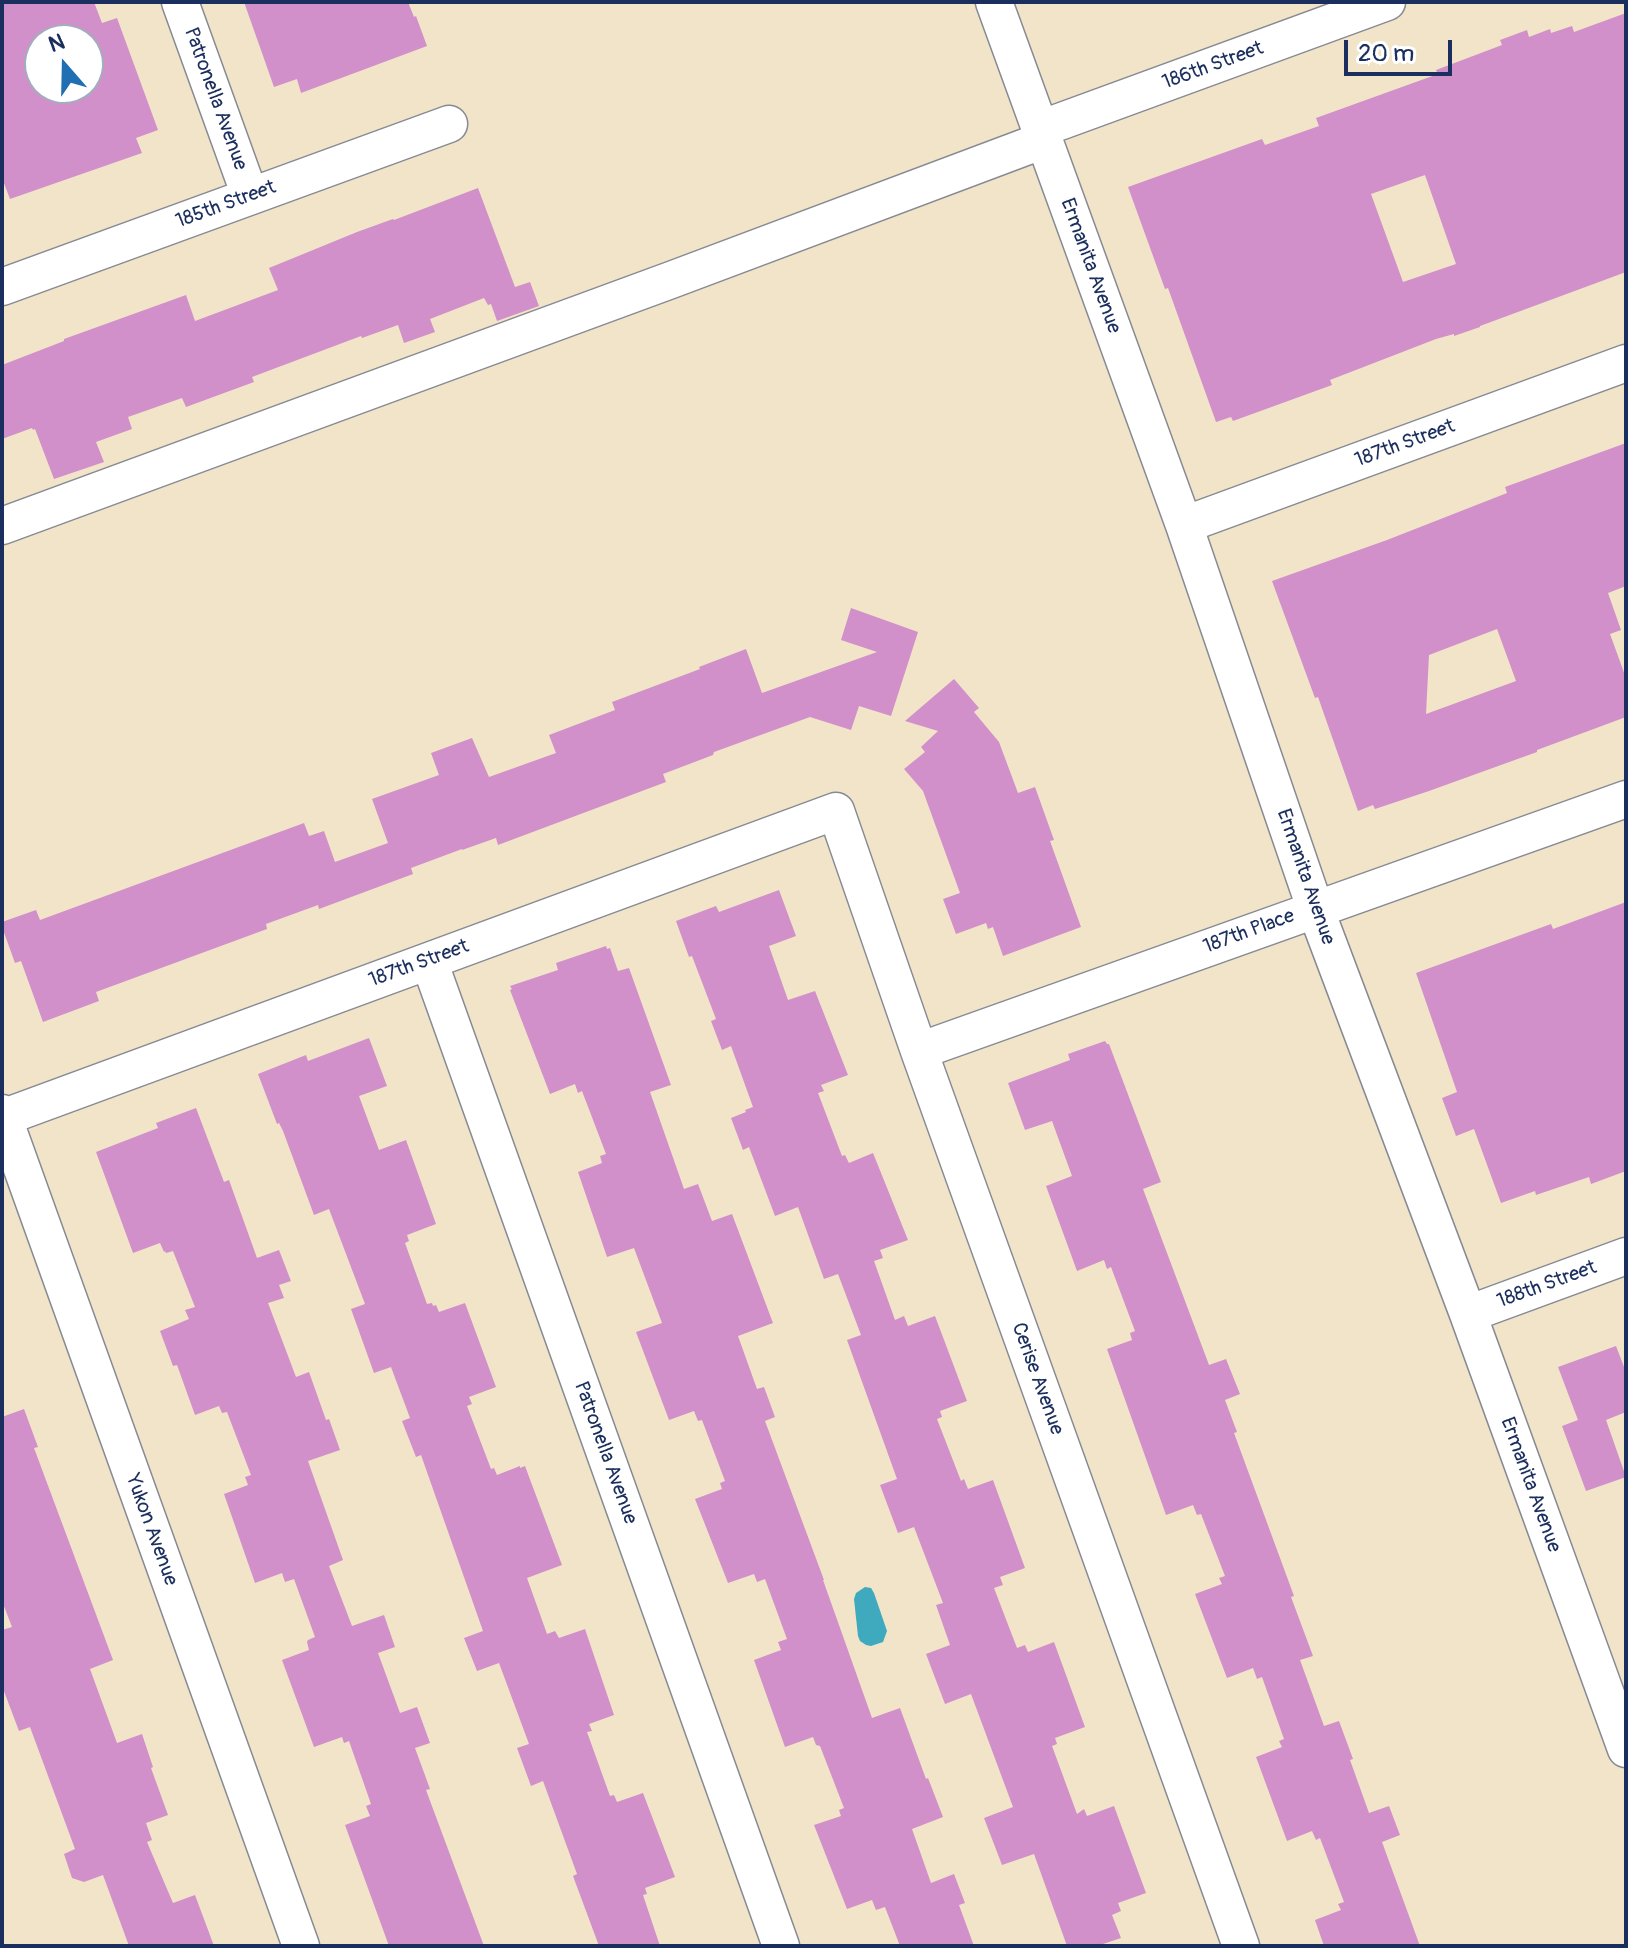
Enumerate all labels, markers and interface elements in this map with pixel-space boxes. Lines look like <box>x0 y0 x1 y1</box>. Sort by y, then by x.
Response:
north arrow <box>24 24 104 104</box>
street label: Patronella Avenue <box>178 24 252 174</box>
scale bar <box>1348 24 1456 74</box>
text: N <box>45 28 68 59</box>
street label: 186th Street <box>1159 37 1267 95</box>
text: 20 m <box>1358 39 1414 68</box>
street label: 185th Street <box>173 176 279 234</box>
street label: Ermanita Avenue <box>1054 195 1126 337</box>
street label: 187th Street <box>1352 415 1458 473</box>
street label: Ermanita Avenue <box>1271 806 1339 948</box>
street label: 187th Place <box>1200 904 1298 960</box>
street label: 187th Street <box>366 935 472 993</box>
street label: 188th Street <box>1494 1256 1600 1314</box>
street label: Cerise Avenue <box>1006 1320 1068 1438</box>
street label: Patronella Avenue <box>568 1378 642 1528</box>
street label: Ermanita Avenue <box>1494 1414 1566 1556</box>
street label: Yukon Avenue <box>120 1471 182 1589</box>

